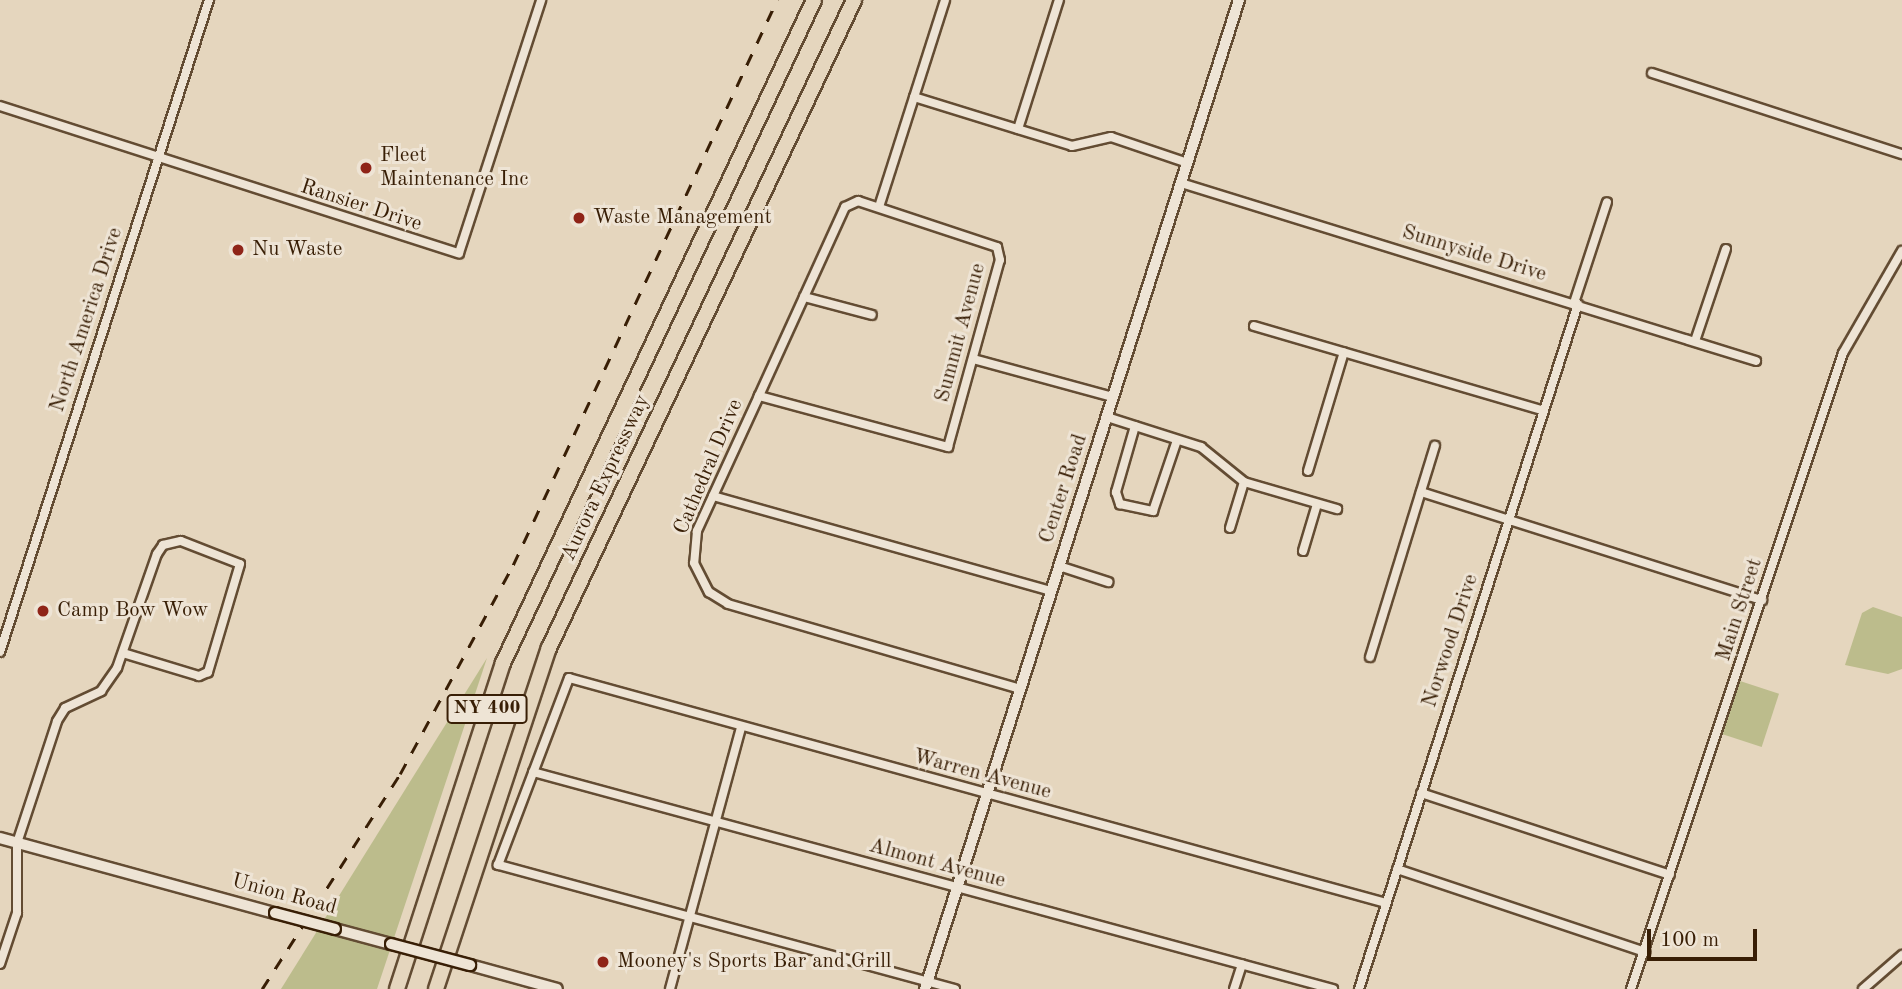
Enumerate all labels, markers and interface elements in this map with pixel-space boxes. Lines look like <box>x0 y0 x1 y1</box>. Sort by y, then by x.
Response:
place label: Fleet Maintenance Inc <box>380 143 529 193</box>
marker: Fleet Maintenance Inc <box>358 160 374 176</box>
street label: Ransier Drive <box>297 175 425 237</box>
place label: Waste Management <box>593 205 772 231</box>
marker: Waste Management <box>571 210 587 226</box>
street label: Sunnyside Drive <box>1399 220 1549 288</box>
street label: North America Drive <box>45 225 129 415</box>
place label: Nu Waste <box>252 237 343 263</box>
marker: Nu Waste <box>230 242 246 258</box>
street label: Summit Avenue <box>930 261 992 405</box>
street label: Aurora Expressway <box>556 391 656 565</box>
street label: Cathedral Drive <box>669 395 749 539</box>
street label: Center Road <box>1035 431 1093 547</box>
street label: Main Street <box>1712 555 1768 665</box>
street label: Norwood Drive <box>1418 571 1484 711</box>
place label: Camp Bow Wow <box>57 598 208 624</box>
marker: Camp Bow Wow <box>35 603 51 619</box>
road number: NY 400 <box>445 694 529 724</box>
street label: Warren Avenue <box>910 744 1054 806</box>
street label: Almont Avenue <box>866 834 1008 894</box>
street label: Union Road <box>229 869 339 921</box>
scale bar <box>1650 916 1760 960</box>
text: 100 m <box>1660 930 1719 951</box>
place label: Mooney's Sports Bar and Grill <box>617 949 892 975</box>
marker: Mooney's Sports Bar and Grill <box>595 954 611 970</box>

